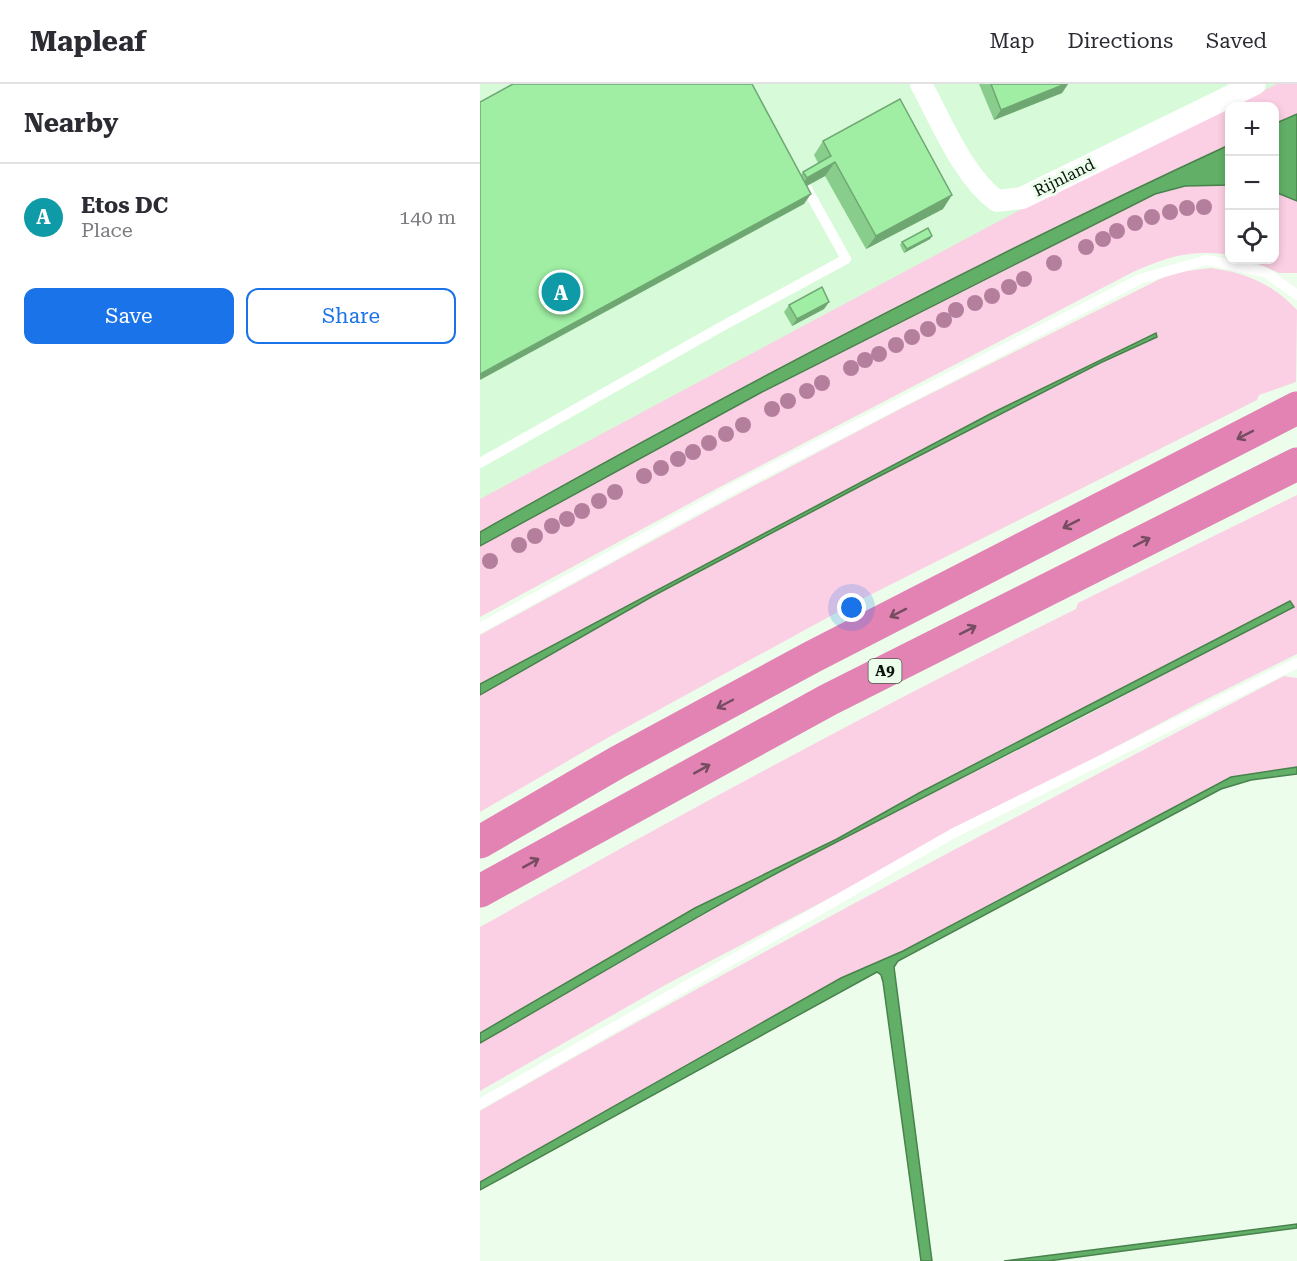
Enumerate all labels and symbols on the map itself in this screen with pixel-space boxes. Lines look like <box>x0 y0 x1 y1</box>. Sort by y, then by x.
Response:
street label: Rijnland <box>1031 155 1098 200</box>
pin: A <box>542 270 580 314</box>
one-way arrow <box>1237 429 1254 441</box>
one-way arrow <box>1063 519 1081 530</box>
one-way arrow <box>1133 536 1151 548</box>
your location <box>837 593 866 622</box>
one-way arrow <box>889 608 907 619</box>
one-way arrow <box>959 624 976 636</box>
road number: A9 <box>868 659 902 683</box>
one-way arrow <box>717 699 735 710</box>
one-way arrow <box>693 763 711 774</box>
one-way arrow <box>522 857 540 868</box>

